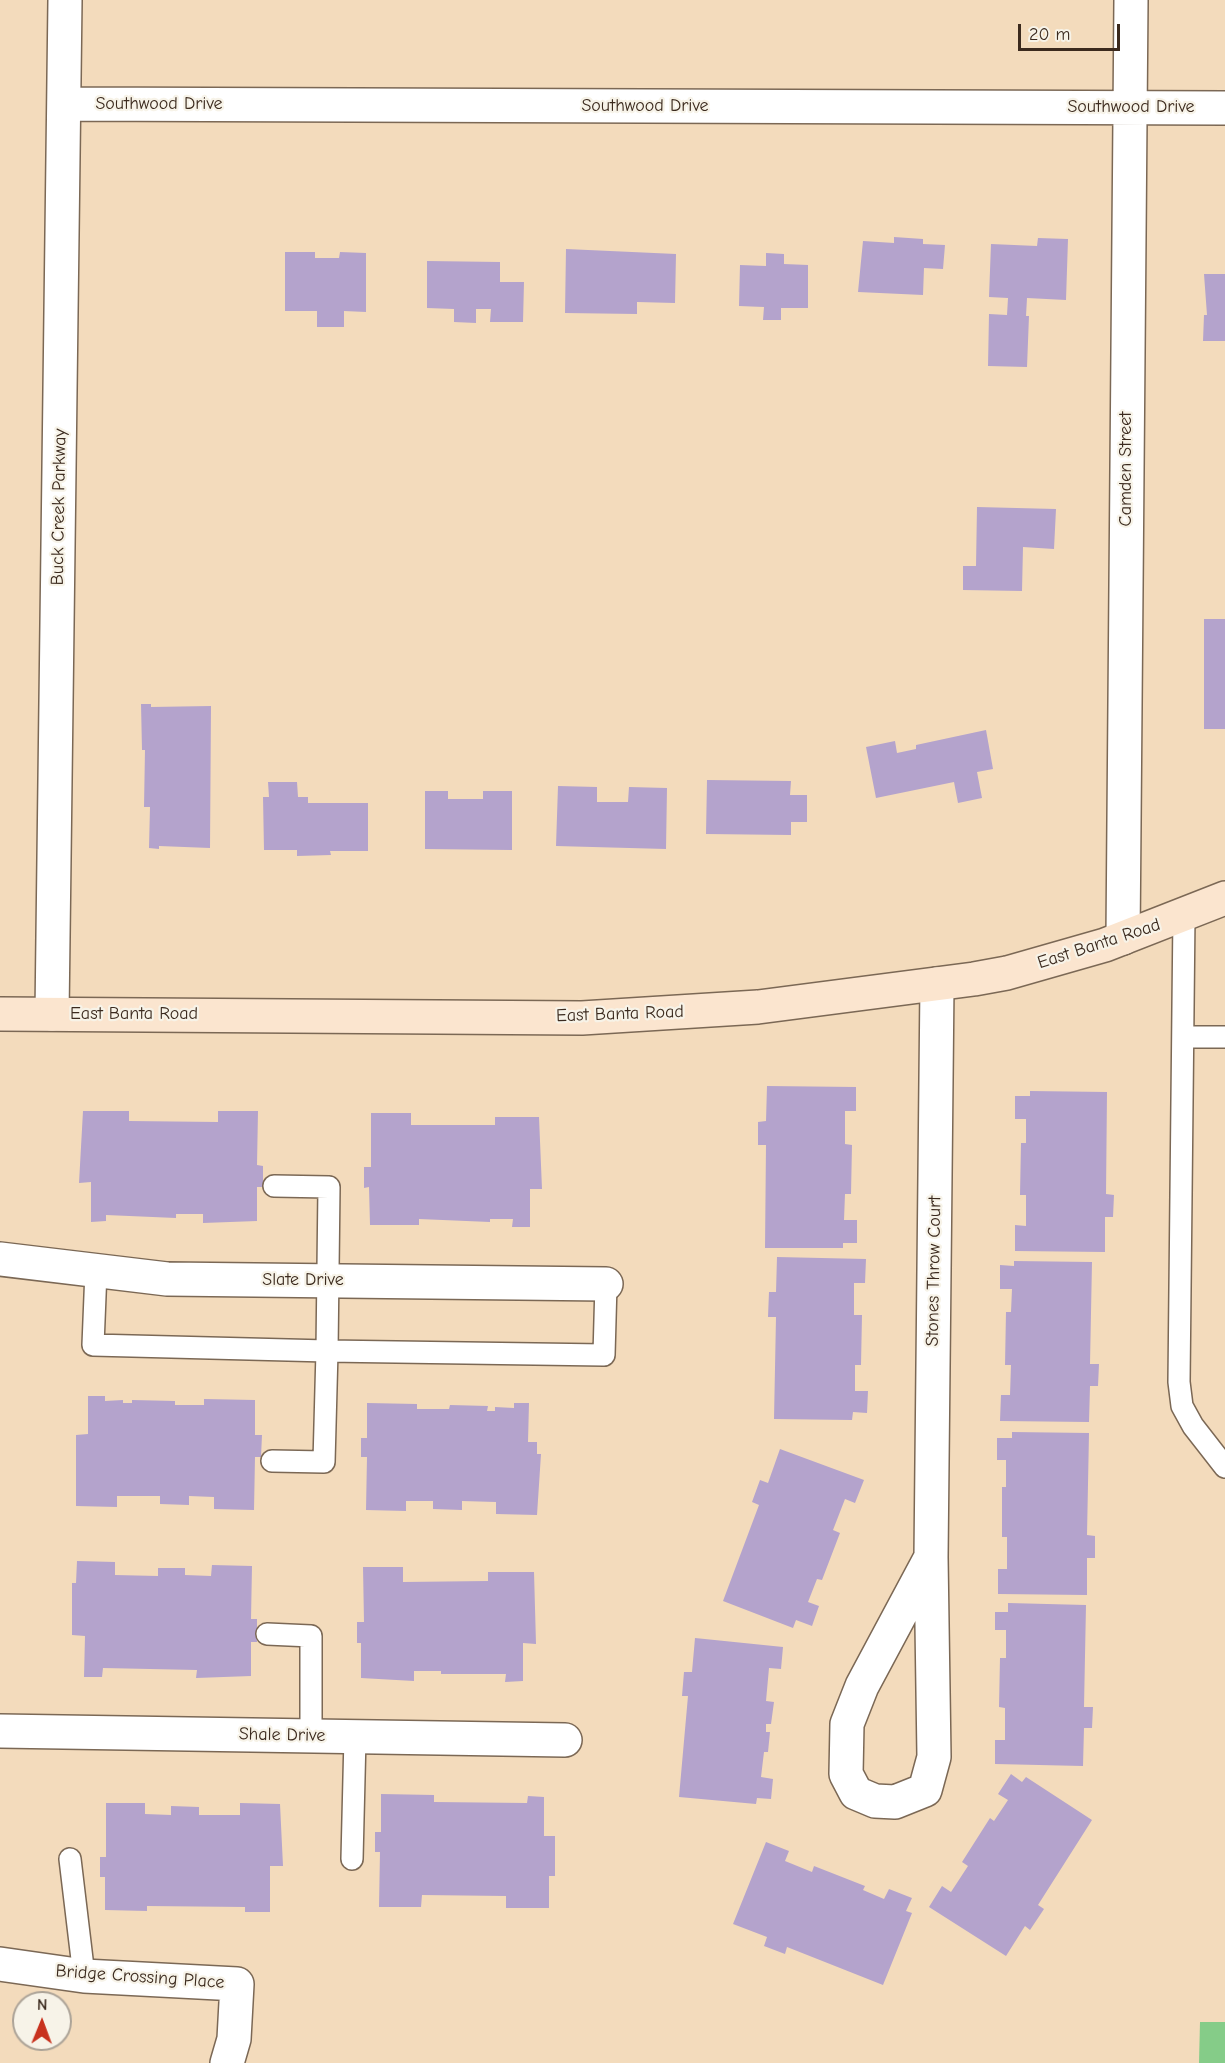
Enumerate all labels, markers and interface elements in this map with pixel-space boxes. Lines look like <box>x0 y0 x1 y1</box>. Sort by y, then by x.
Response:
scale bar <box>1021 12 1123 50</box>
text: 20 m <box>1029 24 1070 45</box>
street label: Southwood Drive <box>95 93 223 115</box>
street label: Southwood Drive <box>581 95 709 117</box>
street label: Southwood Drive <box>1067 96 1195 118</box>
street label: Camden Street <box>1115 412 1137 526</box>
street label: Buck Creek Parkway <box>47 429 71 585</box>
street label: East Banta Road <box>1035 914 1163 974</box>
street label: East Banta Road <box>556 1001 684 1027</box>
street label: East Banta Road <box>70 1003 198 1025</box>
street label: Stones Throw Court <box>922 1195 946 1347</box>
street label: Slate Drive <box>262 1269 344 1291</box>
street label: Shale Drive <box>239 1723 325 1747</box>
street label: Bridge Crossing Place <box>55 1960 225 1994</box>
north arrow <box>12 1991 72 2051</box>
text: N <box>37 1996 48 2014</box>

